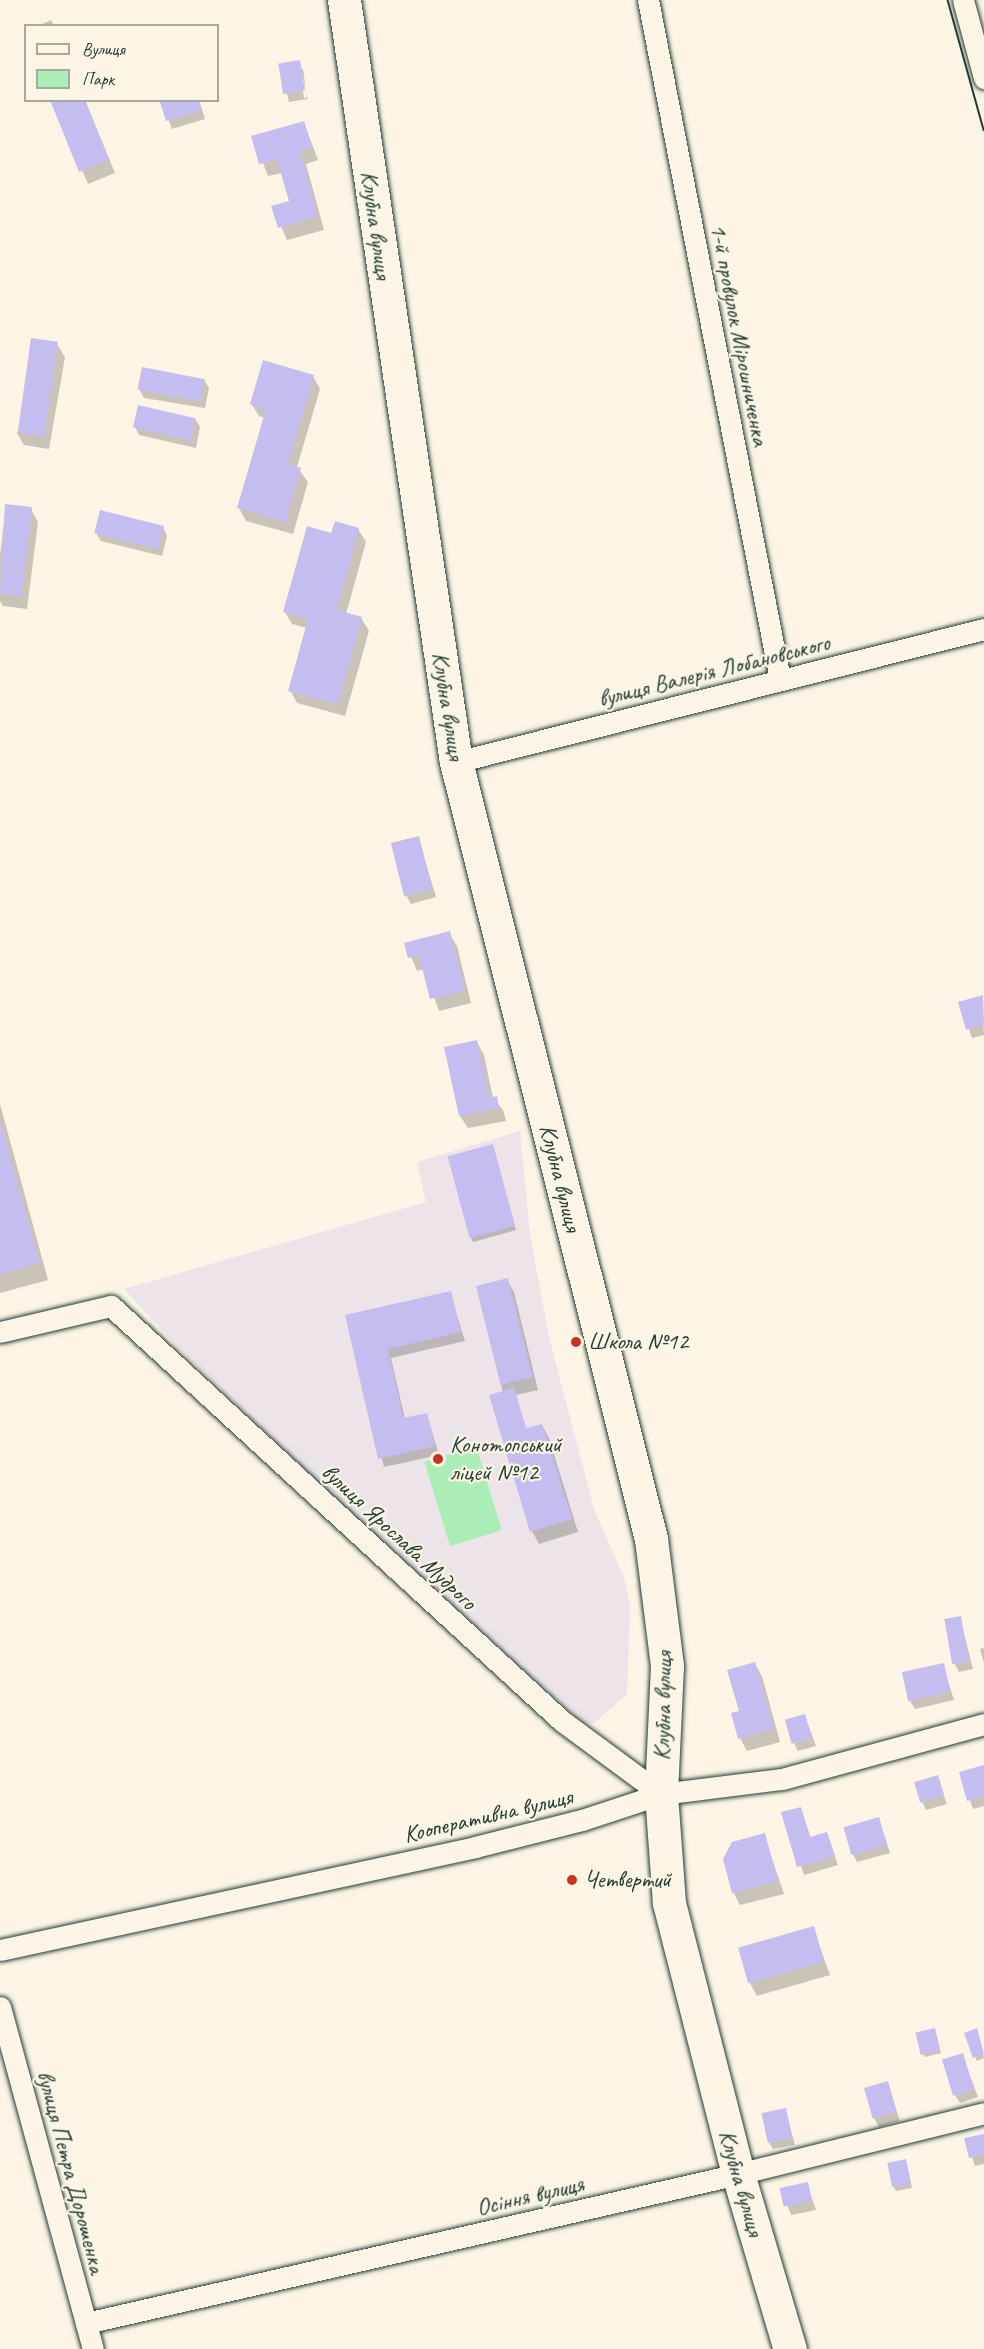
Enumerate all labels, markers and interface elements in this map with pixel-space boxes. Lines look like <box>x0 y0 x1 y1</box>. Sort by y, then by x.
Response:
legend <box>24 24 219 102</box>
text: Вулиця <box>82 38 125 60</box>
text: Парк <box>82 68 114 90</box>
street label: Клубна вулиця <box>354 168 398 282</box>
street label: 1-й провулок Мірошниченка <box>703 221 775 449</box>
street label: вулиця Валерія Лобановського <box>595 628 833 714</box>
street label: Клубна вулиця <box>425 649 471 763</box>
street label: Клубна вулиця <box>533 1121 587 1235</box>
place label: Школа №12 <box>588 1328 688 1356</box>
marker: Школа №12 <box>569 1335 583 1349</box>
place label: Конотопський ліцей №12 <box>450 1431 562 1487</box>
marker: Конотопський ліцей №12 <box>431 1452 445 1466</box>
street label: вулиця Ярослава Мудрого <box>316 1458 482 1616</box>
street label: Клубна вулиця <box>648 1650 678 1762</box>
street label: Кооперативна вулиця <box>401 1783 575 1849</box>
place label: Четвертий <box>584 1866 671 1894</box>
marker: Четвертий <box>565 1873 579 1887</box>
street label: вулиця Петра Дорошенка <box>30 2067 112 2277</box>
street label: Клубна вулиця <box>712 2126 770 2240</box>
street label: Осіння вулиця <box>473 2170 587 2222</box>

